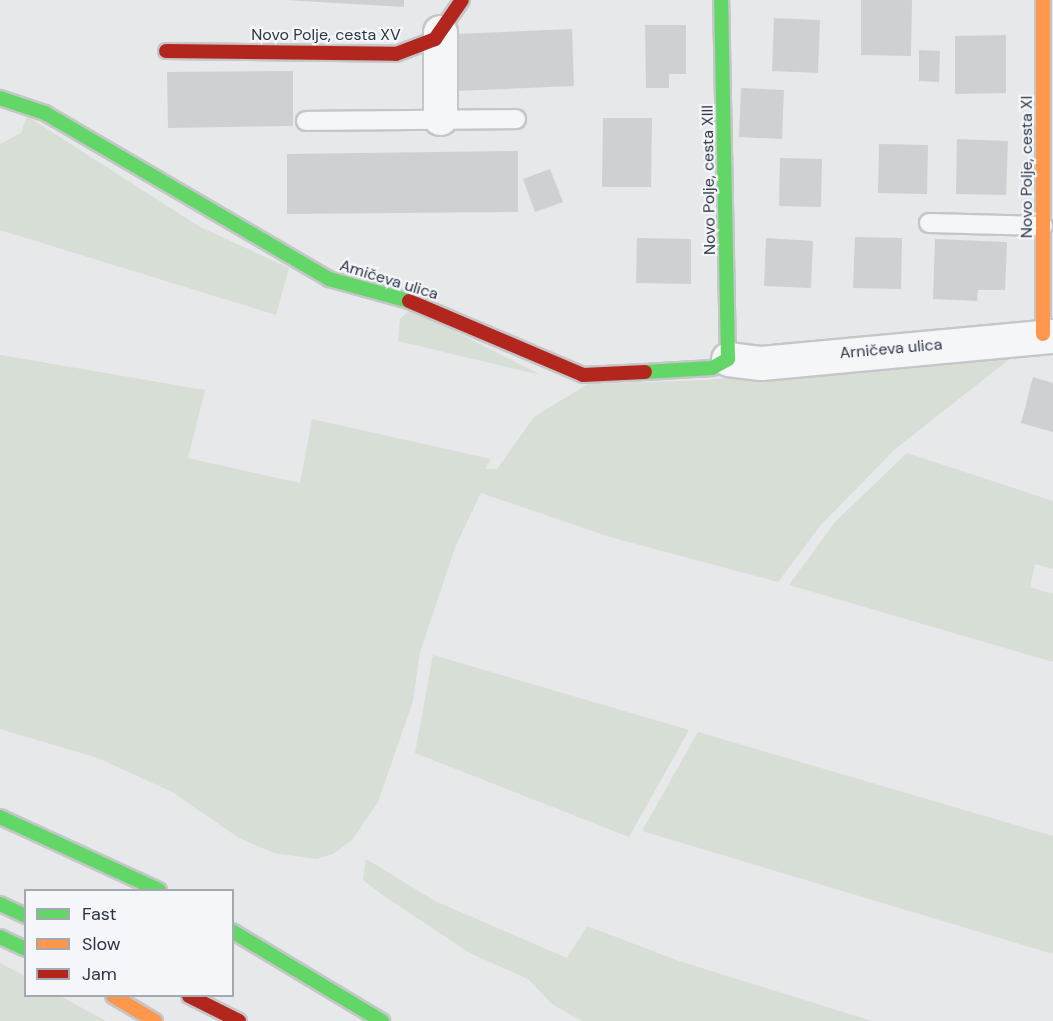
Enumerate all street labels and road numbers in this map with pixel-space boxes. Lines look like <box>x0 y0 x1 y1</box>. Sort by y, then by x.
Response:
street label: Novo Polje, cesta XV <box>251 25 401 45</box>
street label: Novo Polje, cesta XI <box>1017 96 1037 238</box>
street label: Novo Polje, cesta XIII <box>698 105 720 255</box>
street label: Amičeva ulica <box>337 256 441 304</box>
street label: Arničeva ulica <box>839 335 943 363</box>

